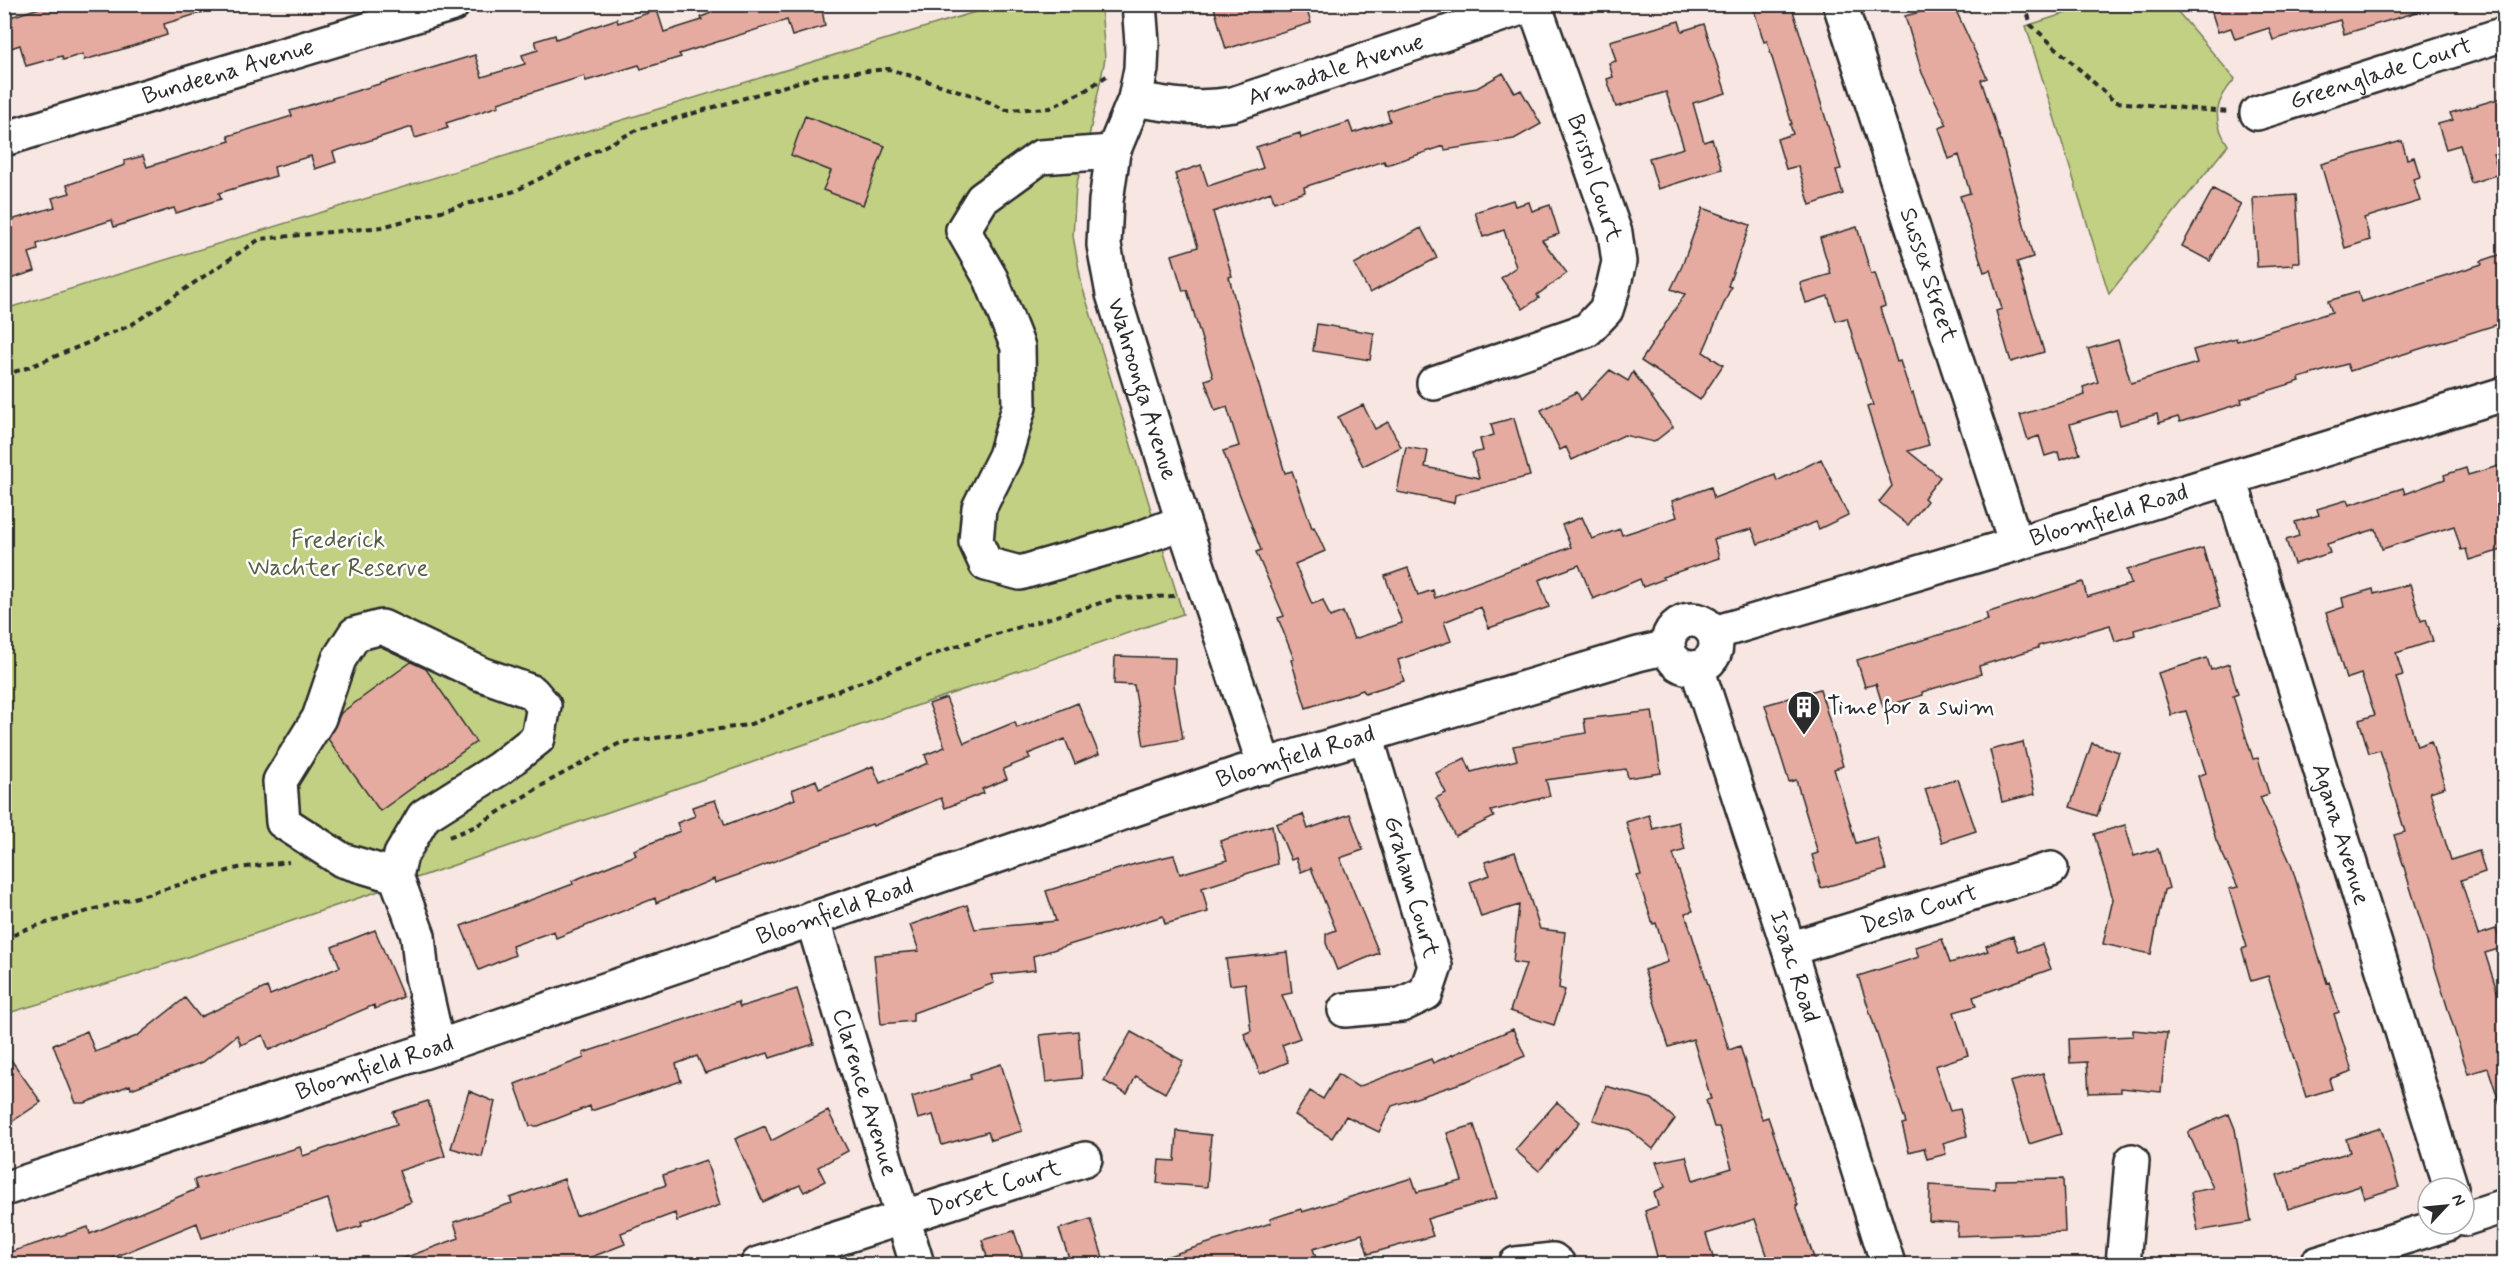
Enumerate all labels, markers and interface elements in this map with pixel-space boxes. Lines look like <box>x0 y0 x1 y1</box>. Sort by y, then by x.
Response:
street label: Armadale Avenue <box>1244 26 1428 114</box>
street label: Greenglade Court <box>2286 30 2476 117</box>
street label: Bundeena Avenue <box>138 31 318 112</box>
street label: Bristol Court <box>1559 110 1629 246</box>
street label: Sussex Street <box>1892 204 1965 346</box>
street label: Wahroonga Avenue <box>1100 294 1185 484</box>
street label: Bloomfield Road <box>2026 477 2192 554</box>
park label: Frederick Wachter Reserve <box>248 525 428 584</box>
building icon: Time for a swim <box>1786 689 1822 736</box>
place label: Time for a swim <box>1827 692 1995 725</box>
street label: Bloomfield Road <box>1212 718 1379 795</box>
street label: Agana Avenue <box>2304 760 2377 909</box>
street label: Graham Court <box>1376 812 1446 962</box>
street label: Bloomfield Road <box>752 870 918 953</box>
street label: Desla Court <box>1857 877 1981 942</box>
street label: Isaac Road <box>1762 907 1827 1026</box>
street label: Clarence Avenue <box>825 1005 905 1180</box>
street label: Bloomfield Road <box>292 1027 458 1108</box>
street label: Dorset Court <box>924 1152 1064 1224</box>
north arrow <box>2416 1176 2476 1236</box>
text: N <box>2446 1191 2470 1209</box>

